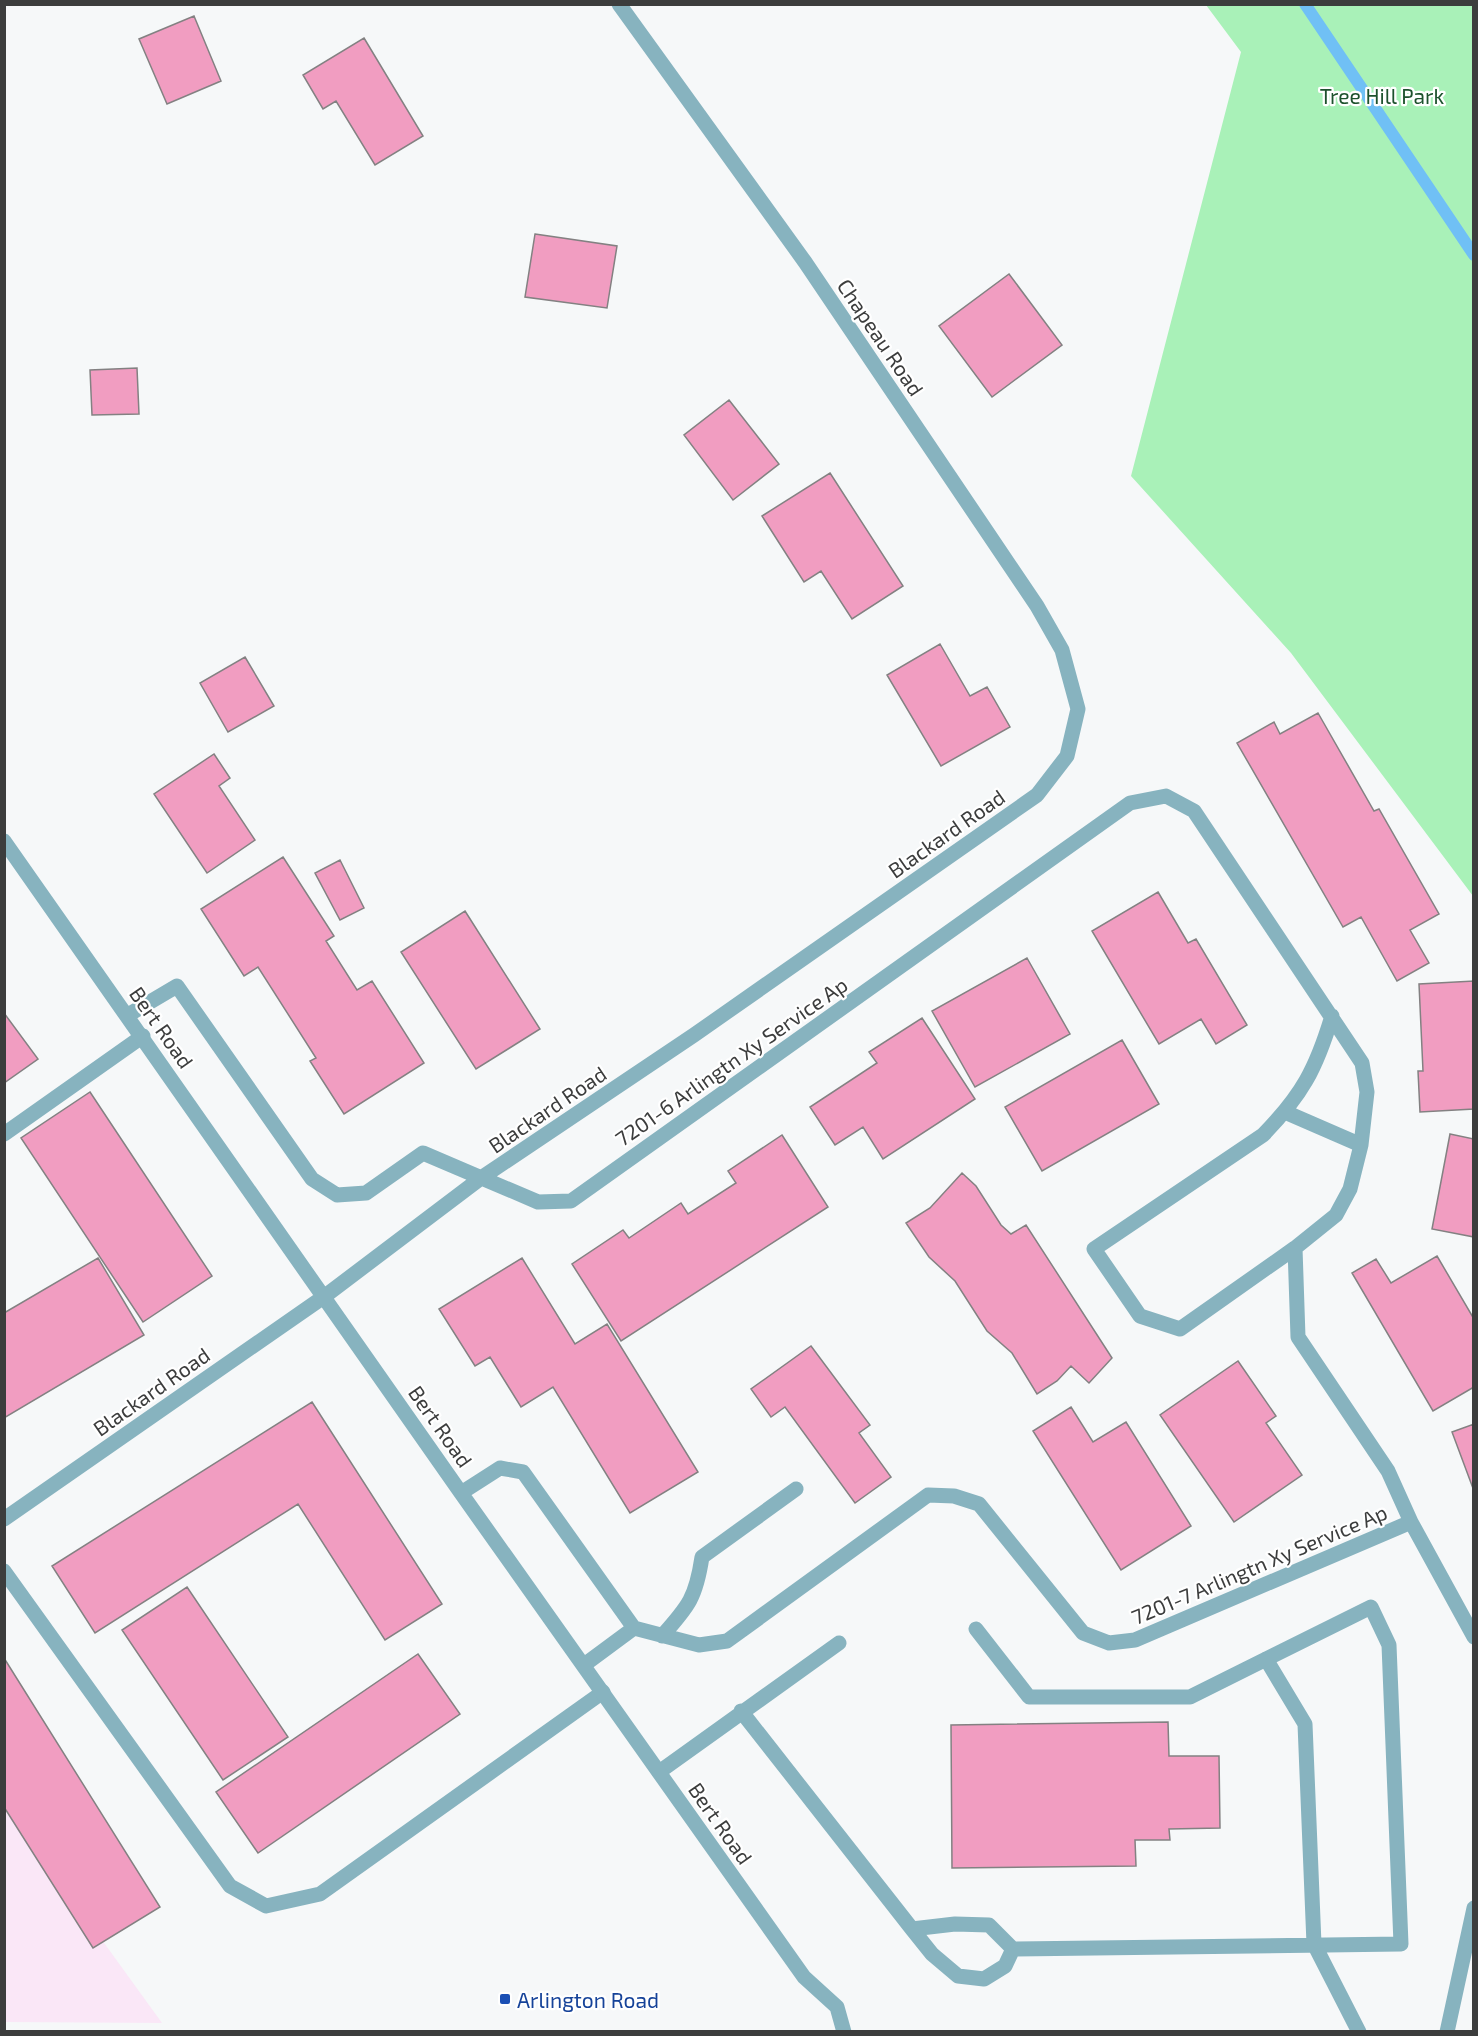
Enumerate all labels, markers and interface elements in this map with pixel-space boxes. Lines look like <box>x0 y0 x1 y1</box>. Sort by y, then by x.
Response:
park label: Tree Hill Park <box>1320 83 1445 108</box>
street label: Chapeau Road <box>833 274 929 400</box>
street label: Blackard Road <box>883 784 1009 882</box>
street label: 7201-6 Arlingtn Xy Service Ap <box>610 971 852 1151</box>
street label: Bert Road <box>125 981 199 1073</box>
street label: Blackard Road <box>483 1060 611 1158</box>
street label: Blackard Road <box>88 1342 214 1440</box>
street label: Bert Road <box>404 1380 478 1472</box>
street label: 7201-7 Arlingtn Xy Service Ap <box>1128 1499 1390 1629</box>
street label: Bert Road <box>684 1777 758 1869</box>
place label: Arlington Road <box>517 1987 659 2012</box>
marker: Arlington Road <box>498 1992 512 2006</box>

